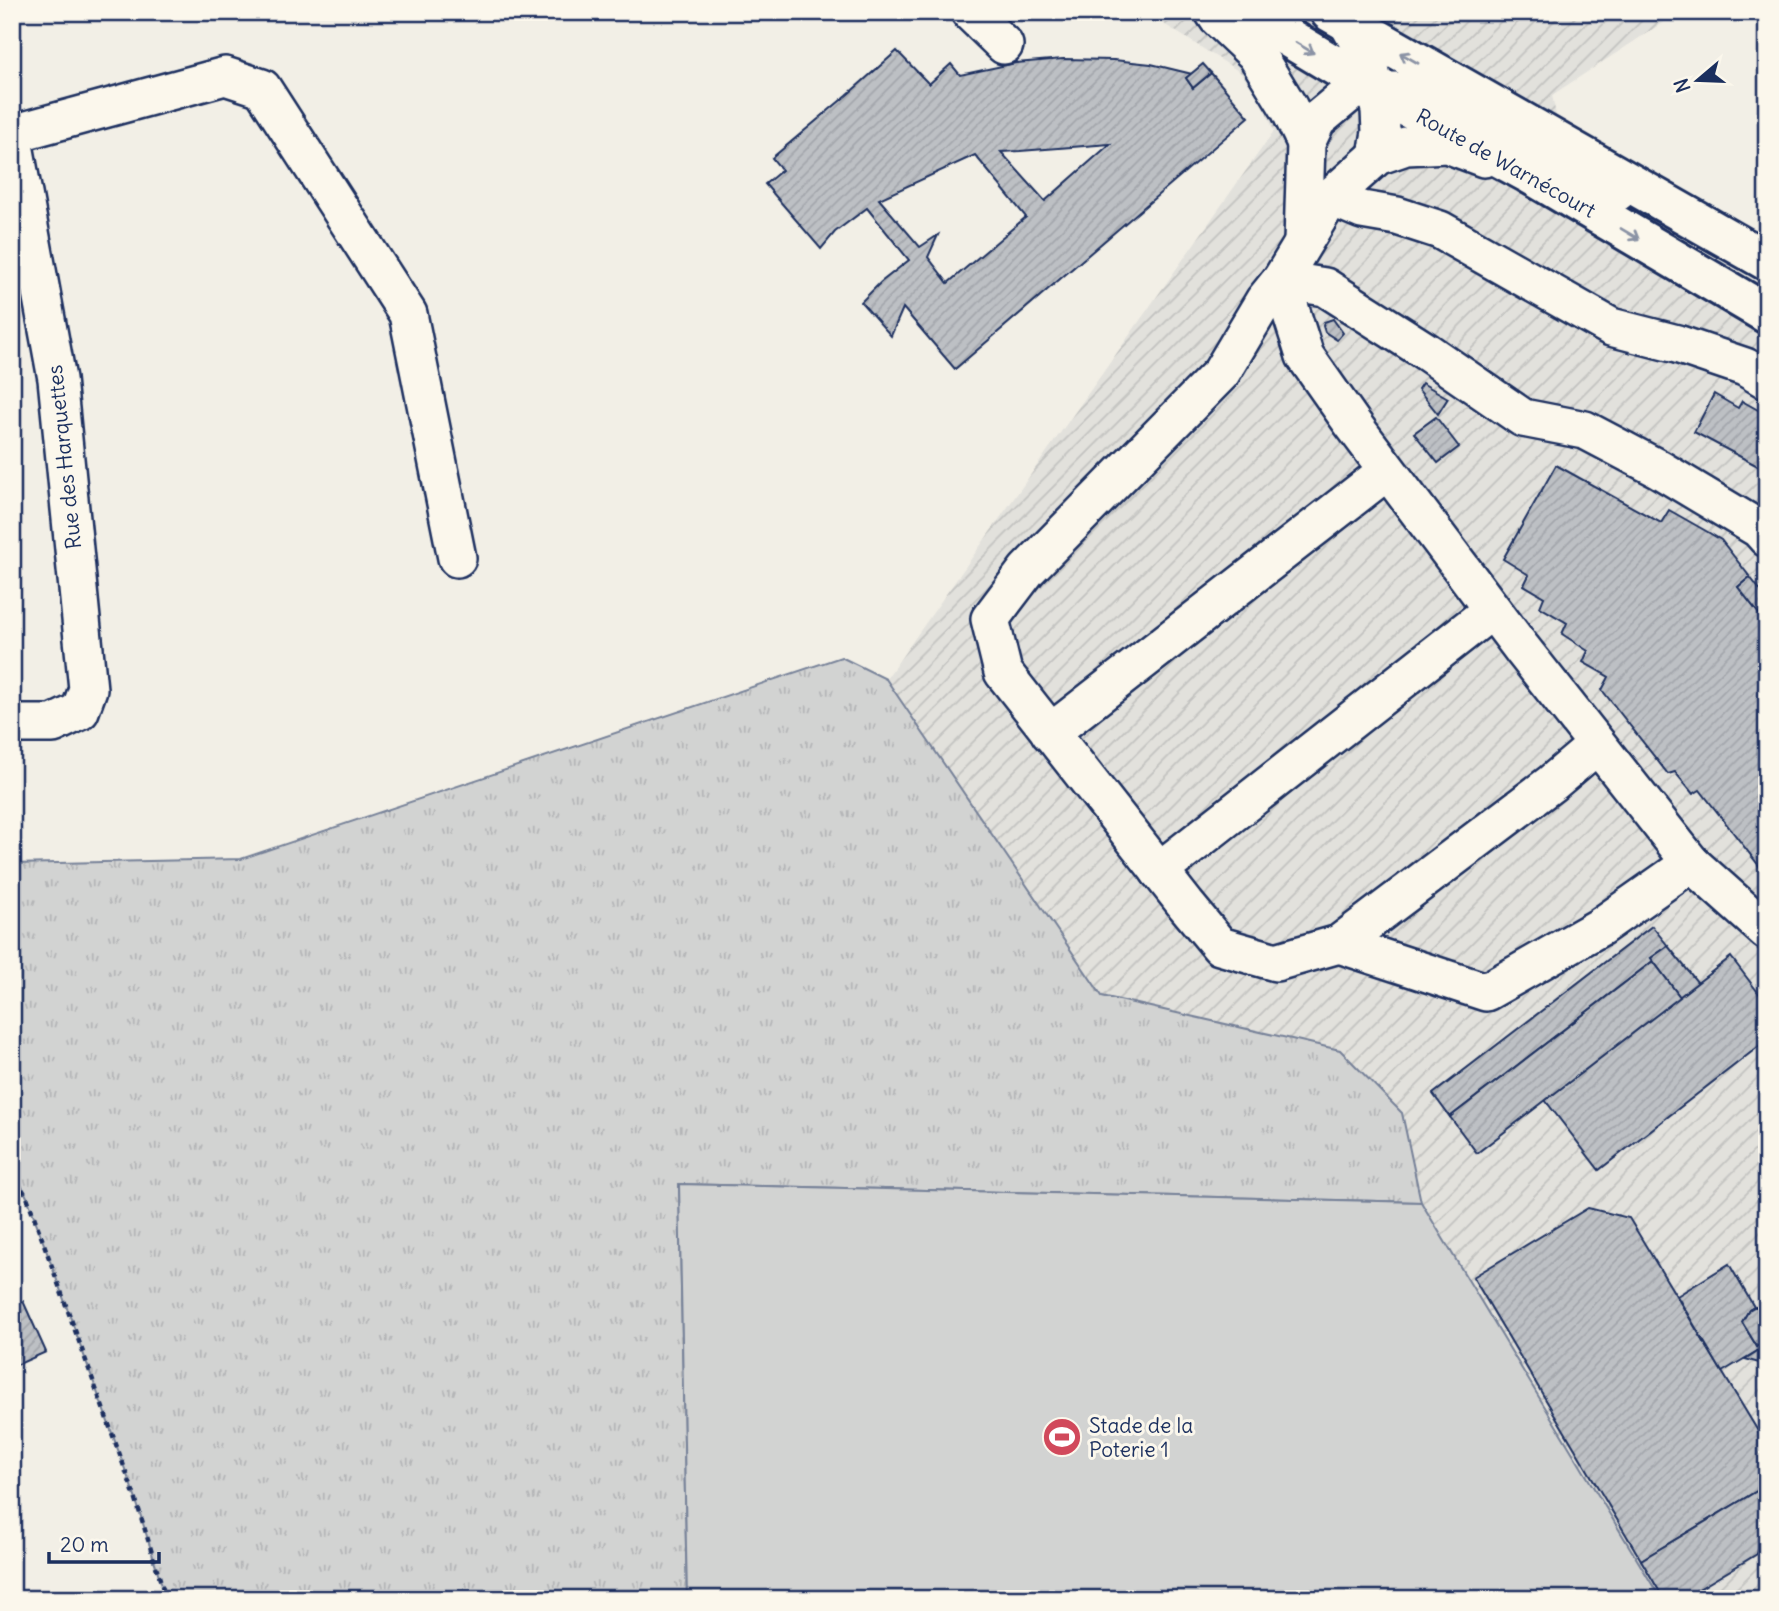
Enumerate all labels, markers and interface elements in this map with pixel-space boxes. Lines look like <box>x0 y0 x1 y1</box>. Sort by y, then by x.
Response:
one-way arrow <box>1294 41 1314 55</box>
north arrow <box>1664 46 1734 116</box>
one-way arrow <box>1399 51 1420 64</box>
text: N <box>1668 75 1695 96</box>
street label: Route de Warnécourt <box>1411 102 1601 224</box>
one-way arrow <box>1619 227 1639 241</box>
street label: Rue des Harquettes <box>41 364 87 550</box>
place label: Stade de la Poterie 1 <box>1089 1412 1193 1463</box>
sports icon: Stade de la Poterie 1 <box>1041 1416 1083 1458</box>
scale bar <box>49 1520 159 1564</box>
text: 20 m <box>60 1531 109 1558</box>

